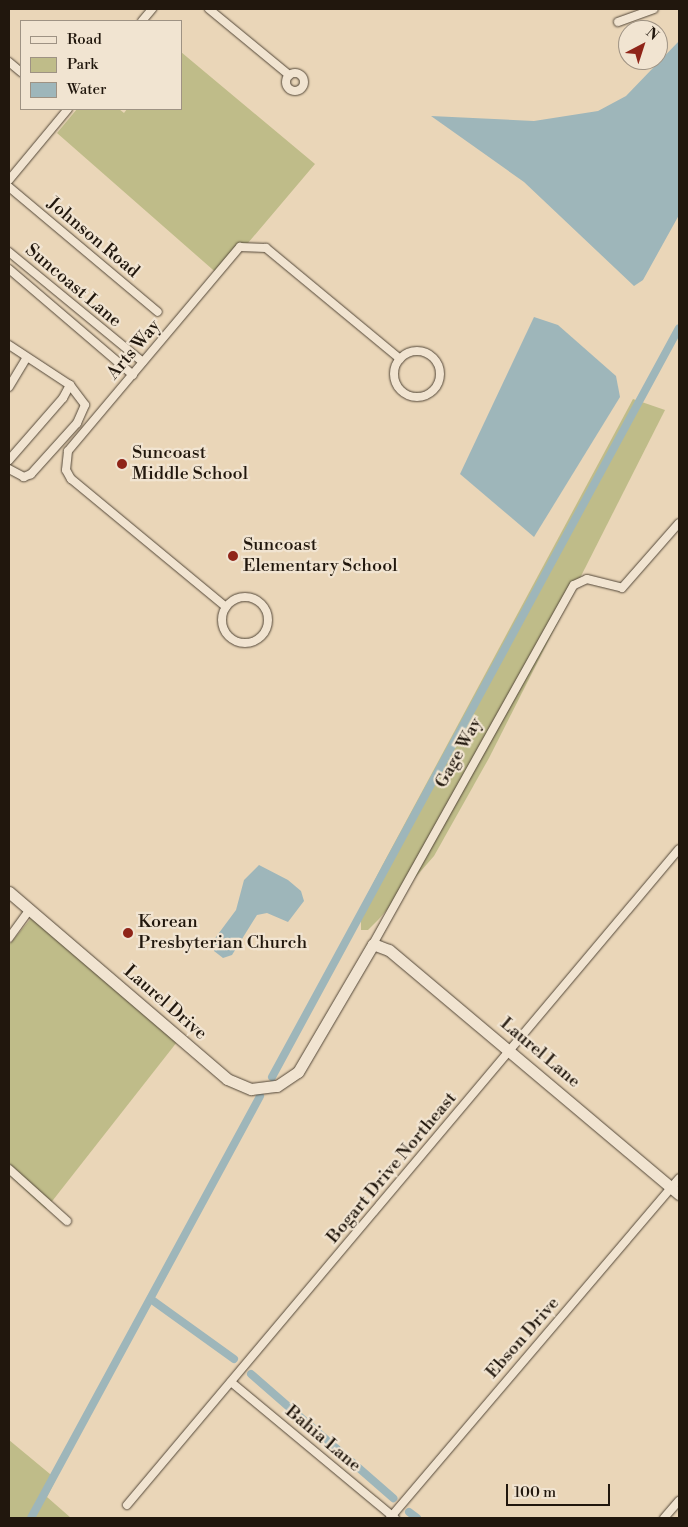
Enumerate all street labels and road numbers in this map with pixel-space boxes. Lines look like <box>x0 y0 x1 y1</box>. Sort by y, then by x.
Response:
street label: Johnson Road <box>43 193 143 283</box>
street label: Suncoast Lane <box>21 240 125 332</box>
street label: Arts Way <box>103 316 165 384</box>
street label: Gage Way <box>431 714 487 792</box>
street label: Laurel Drive <box>119 961 211 1045</box>
street label: Laurel Lane <box>496 1013 584 1093</box>
street label: Bogart Drive Northeast <box>322 1088 462 1248</box>
street label: Ebson Drive <box>482 1293 564 1383</box>
street label: Bahia Lane <box>281 1401 365 1477</box>

